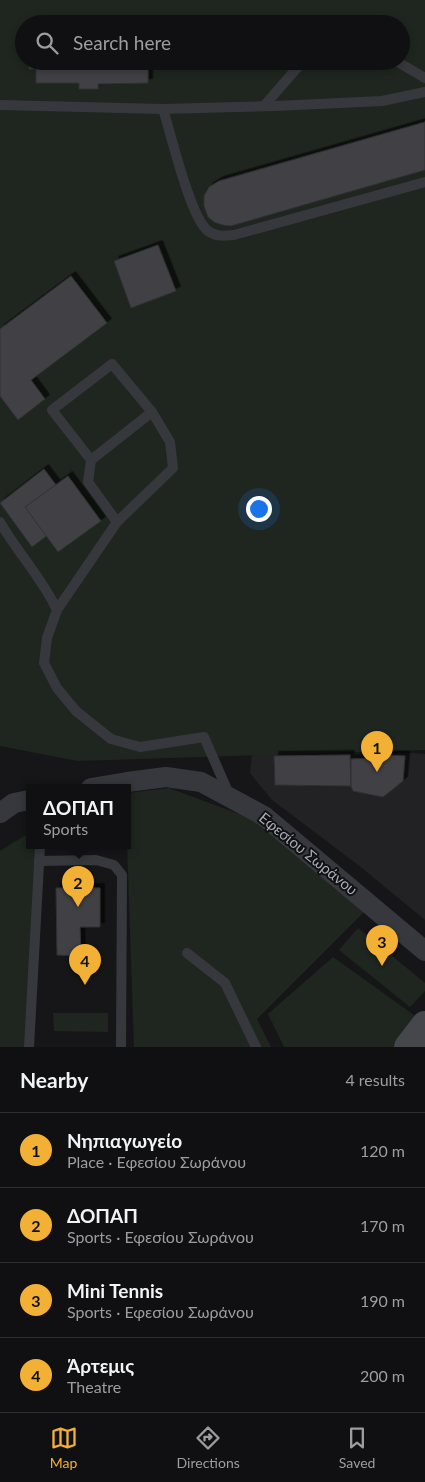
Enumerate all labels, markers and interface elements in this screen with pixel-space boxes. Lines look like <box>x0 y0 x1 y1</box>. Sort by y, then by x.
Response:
search box <box>15 15 410 70</box>
icon: search <box>33 29 61 57</box>
text: Search here <box>73 31 171 54</box>
your location <box>246 496 272 522</box>
pin: 1 <box>361 731 393 772</box>
popup <box>26 784 131 849</box>
text: ΔΟΠΑΠ <box>43 796 114 819</box>
street label: Εφεσίου Σωράνου <box>256 808 361 898</box>
text: Sports <box>43 819 88 838</box>
pin: 2 <box>62 866 94 907</box>
pin: 3 <box>366 925 398 966</box>
pin: 4 <box>69 944 101 985</box>
text: Nearby <box>20 1067 88 1092</box>
text: 4 results <box>345 1070 405 1089</box>
text: Νηπιαγωγείο <box>67 1129 182 1152</box>
text: 1 <box>31 1141 41 1160</box>
text: 120 m <box>360 1141 405 1160</box>
text: Place · Εφεσίου Σωράνου <box>67 1152 246 1171</box>
text: ΔΟΠΑΠ <box>67 1204 138 1227</box>
text: 2 <box>31 1216 41 1235</box>
text: 170 m <box>360 1216 405 1235</box>
text: Sports · Εφεσίου Σωράνου <box>67 1227 254 1246</box>
text: Mini Tennis <box>67 1279 163 1302</box>
text: 3 <box>31 1291 41 1310</box>
text: 190 m <box>360 1291 405 1310</box>
text: Sports · Εφεσίου Σωράνου <box>67 1302 254 1321</box>
text: Άρτεμις <box>67 1354 134 1377</box>
text: 4 <box>31 1366 41 1385</box>
text: 200 m <box>360 1366 405 1385</box>
text: Theatre <box>67 1377 121 1396</box>
tab: Map <box>50 1424 78 1471</box>
tab: Directions <box>177 1424 240 1471</box>
tab: Saved <box>339 1424 375 1471</box>

